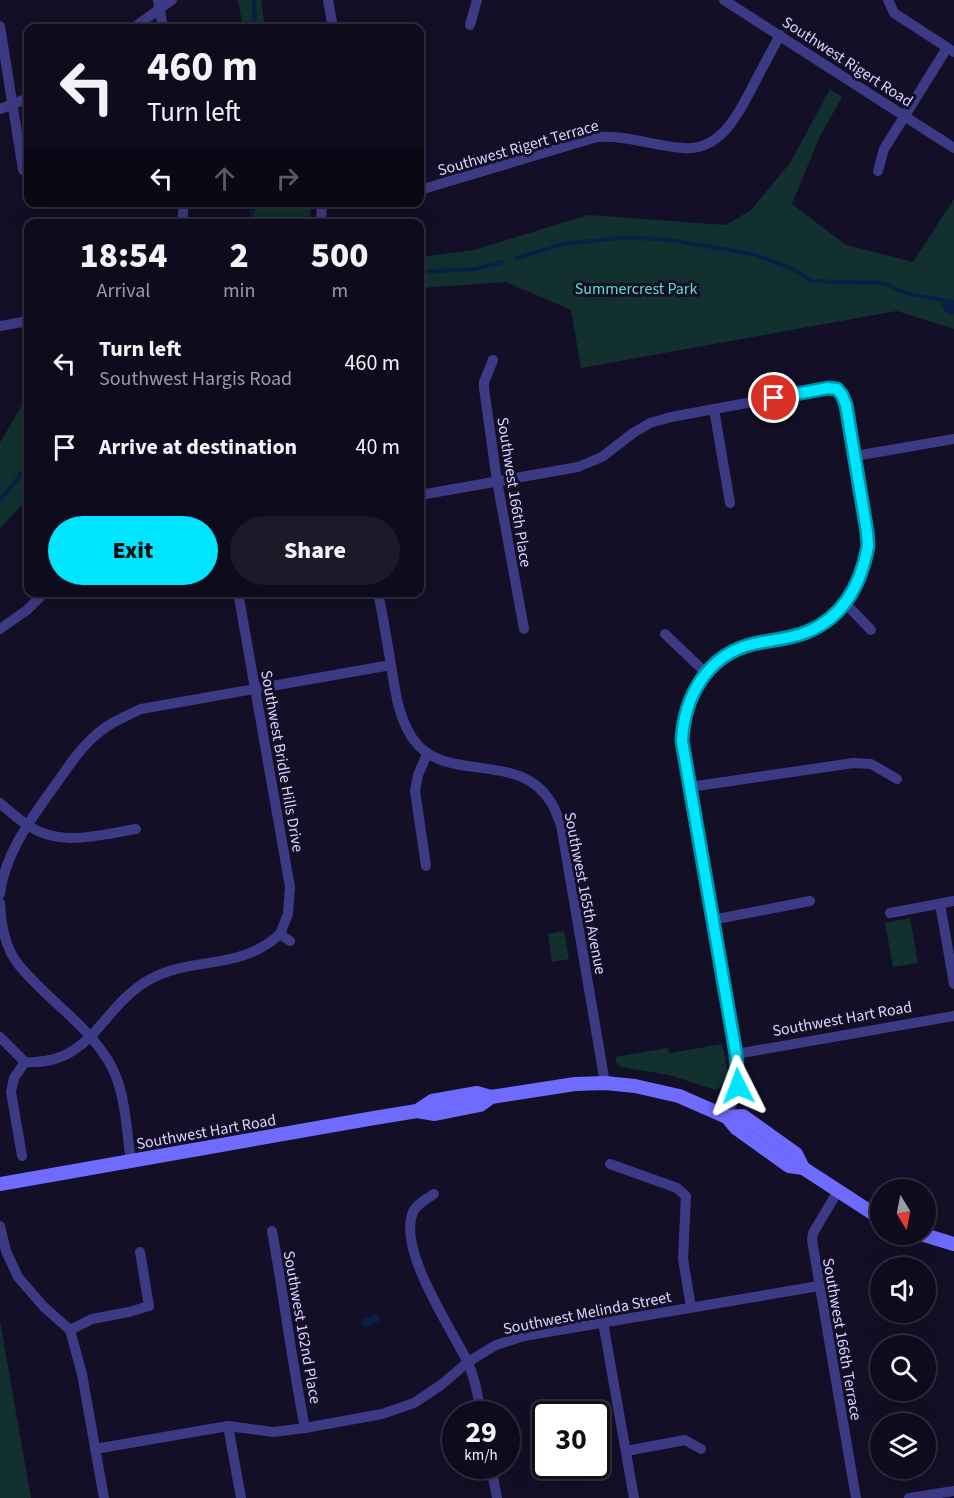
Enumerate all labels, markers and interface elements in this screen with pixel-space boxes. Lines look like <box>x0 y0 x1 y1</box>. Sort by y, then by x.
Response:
street label: Southwest Rigert Road <box>778 11 917 112</box>
text: 460 m <box>147 37 258 97</box>
icon: left <box>48 48 126 126</box>
text: Turn left <box>147 93 241 132</box>
street label: Southwest Rigert Terrace <box>435 114 601 181</box>
icon: left <box>145 162 178 195</box>
icon: ahead <box>208 162 241 195</box>
icon: right <box>271 162 304 195</box>
text: 18:54 <box>79 230 168 281</box>
text: 2 <box>230 230 249 281</box>
text: 500 <box>311 230 369 281</box>
text: Arrival <box>97 277 150 305</box>
text: min <box>223 277 255 305</box>
text: m <box>331 277 348 305</box>
park label: Summercrest Park <box>575 278 697 300</box>
text: Turn left <box>99 333 181 365</box>
icon: left <box>48 347 81 380</box>
text: 460 m <box>345 347 400 379</box>
text: Southwest Hargis Road <box>99 365 292 393</box>
pin <box>748 372 799 423</box>
icon: arrive <box>757 381 790 414</box>
street label: Southwest 166th Place <box>491 416 537 569</box>
icon: arrive <box>48 431 81 464</box>
text: Arrive at destination <box>99 431 297 463</box>
text: 40 m <box>355 431 400 463</box>
button: Exit <box>48 516 218 585</box>
button: Share <box>230 516 400 585</box>
street label: Southwest Bridle Hills Drive <box>255 668 309 854</box>
street label: Southwest 165th Avenue <box>558 810 612 976</box>
street label: Southwest Hart Road <box>771 996 914 1042</box>
position arrow <box>706 1054 770 1118</box>
street label: Southwest Hart Road <box>135 1109 278 1155</box>
north arrow <box>870 1179 936 1245</box>
map controls <box>870 1179 936 1479</box>
street label: Southwest 162nd Place <box>278 1249 326 1406</box>
street label: Southwest 166th Terrace <box>817 1256 867 1422</box>
button: sound <box>870 1257 936 1323</box>
street label: Southwest Melinda Street <box>501 1286 674 1340</box>
button: search <box>870 1335 936 1401</box>
speed limit sign: 30 <box>532 1401 610 1479</box>
text: 29 <box>465 1411 497 1454</box>
button: layers <box>870 1413 936 1479</box>
text: km/h <box>464 1445 498 1466</box>

